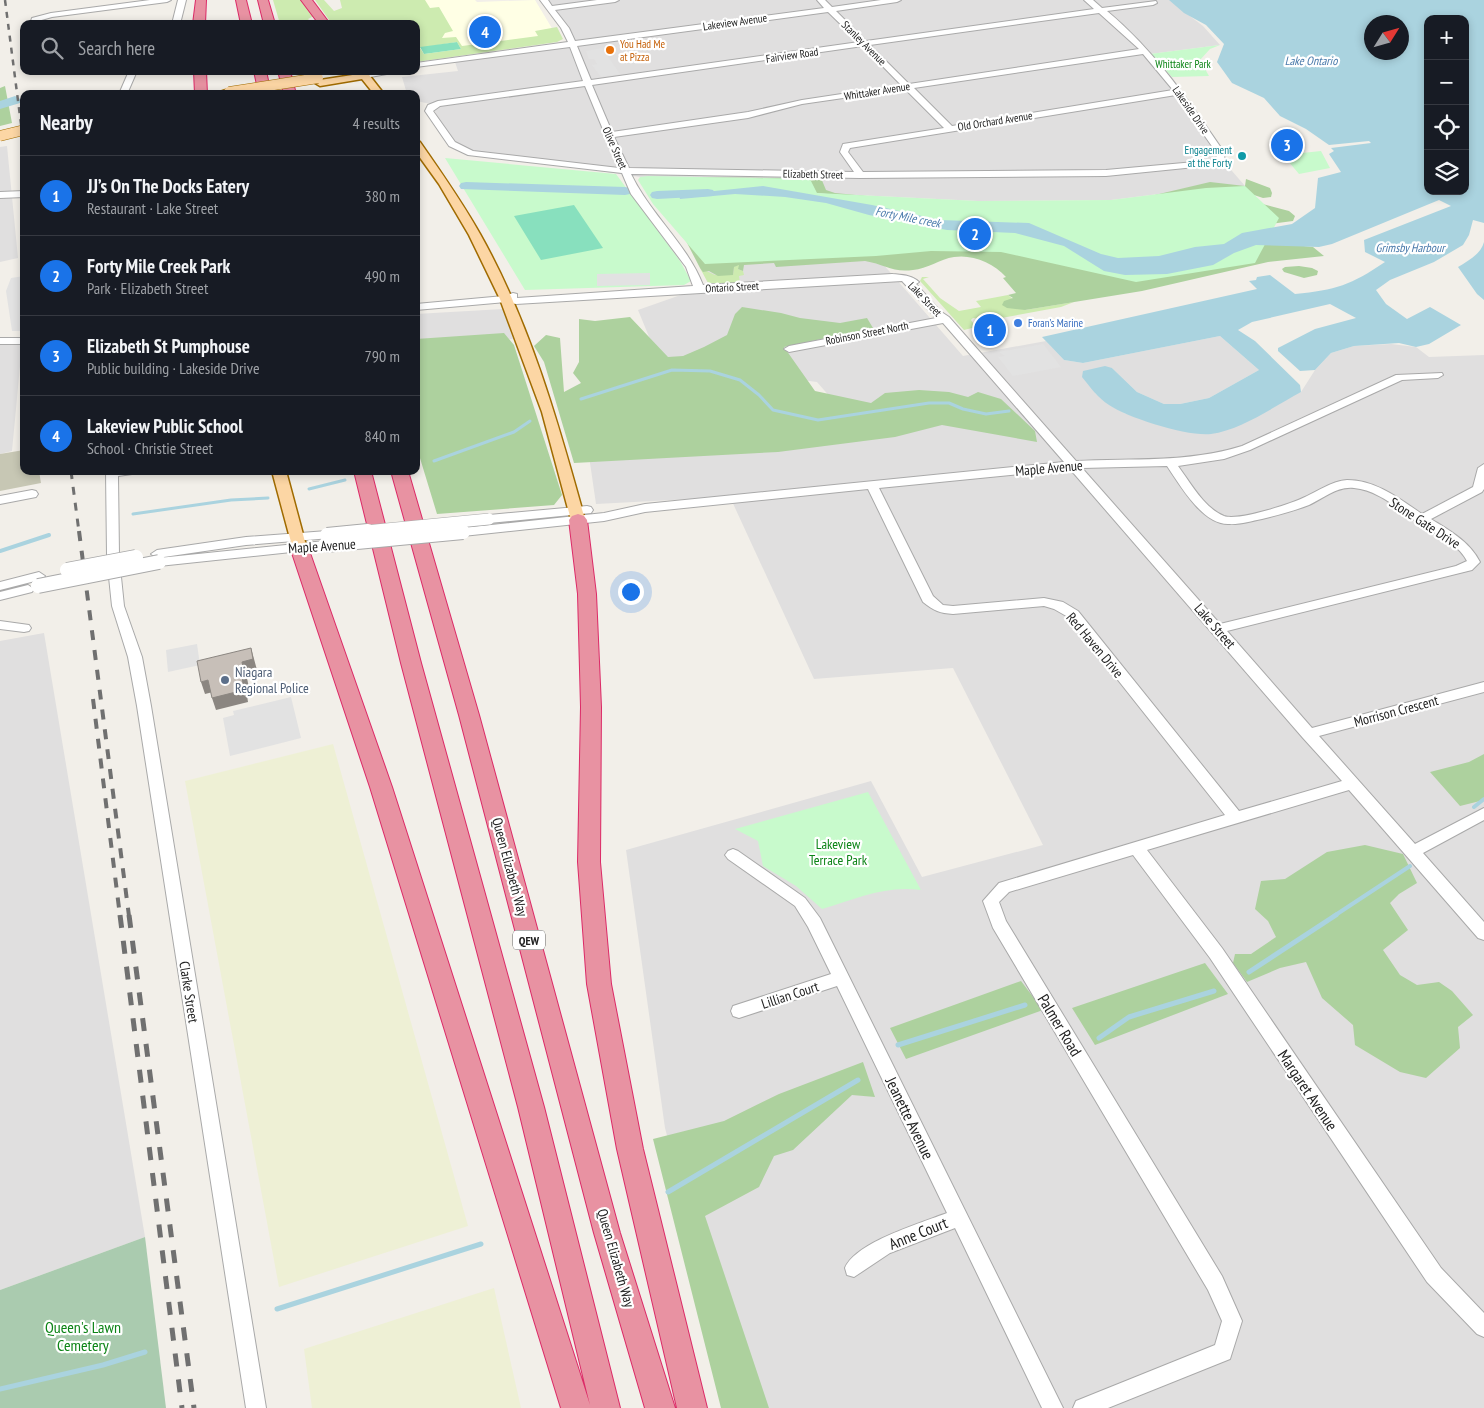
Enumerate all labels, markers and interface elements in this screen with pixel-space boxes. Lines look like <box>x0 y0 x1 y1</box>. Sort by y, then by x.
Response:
street label: Lakeview Avenue <box>702 11 768 33</box>
pin: 4 <box>469 13 501 51</box>
north arrow <box>1364 15 1409 60</box>
map controls <box>1424 15 1469 195</box>
button: + <box>1424 15 1469 60</box>
street label: Stanley Avenue <box>839 18 890 69</box>
search box <box>20 20 420 75</box>
icon: search <box>38 34 66 62</box>
text: Search here <box>78 36 155 60</box>
place label: You Had Me at Pizza <box>620 37 665 64</box>
marker: You Had Me at Pizza <box>604 44 616 56</box>
street label: Fairview Road <box>765 44 819 66</box>
water label: Lake Ontario <box>1285 53 1338 68</box>
park label: Whittaker Park <box>1155 57 1211 71</box>
button: − <box>1424 60 1469 105</box>
street label: Whittaker Avenue <box>843 79 911 103</box>
street label: Lakeside Drive <box>1169 83 1213 137</box>
button: locate <box>1424 105 1469 150</box>
street label: Old Orchard Avenue <box>957 108 1034 134</box>
text: Nearby <box>40 109 93 136</box>
text: 4 results <box>353 113 400 133</box>
street label: Olive Street <box>599 125 631 171</box>
pin: 3 <box>1271 126 1303 164</box>
place label: Engagement at the Forty <box>1184 143 1233 170</box>
marker: Engagement at the Forty <box>1236 150 1248 162</box>
button: layers <box>1424 150 1469 195</box>
street label: Elizabeth Street <box>783 166 843 182</box>
text: JJ’s On The Docks Eatery <box>87 174 249 198</box>
text: 1 <box>52 186 60 206</box>
text: 380 m <box>365 186 400 206</box>
text: Restaurant · Lake Street <box>87 198 218 218</box>
water label: Forty Mile creek <box>874 203 943 231</box>
pin: 2 <box>959 215 991 253</box>
water label: Grimsby Harbour <box>1376 240 1446 255</box>
text: Forty Mile Creek Park <box>87 254 230 278</box>
text: 2 <box>52 266 60 286</box>
text: 490 m <box>365 266 400 286</box>
text: Park · Elizabeth Street <box>87 278 208 298</box>
street label: Ontario Street <box>705 279 759 295</box>
street label: Lake Street <box>905 279 945 319</box>
pin: 1 <box>974 311 1006 349</box>
place label: Foran’s Marine <box>1028 316 1083 330</box>
marker: Foran’s Marine <box>1012 317 1024 329</box>
street label: Robinson Street North <box>824 318 910 348</box>
text: Elizabeth St Pumphouse <box>87 334 250 358</box>
text: 3 <box>52 346 60 366</box>
text: 790 m <box>365 346 400 366</box>
text: Public building · Lakeside Drive <box>87 358 260 378</box>
text: Lakeview Public School <box>87 414 243 438</box>
text: 4 <box>52 426 60 446</box>
text: 840 m <box>365 426 400 446</box>
text: School · Christie Street <box>87 438 213 458</box>
street label: Maple Avenue <box>1015 456 1084 480</box>
street label: Stone Gate Drive <box>1386 493 1464 553</box>
street label: Maple Avenue <box>288 535 357 557</box>
your location <box>618 579 644 605</box>
street label: Lake Street <box>1190 600 1240 652</box>
street label: Red Haven Drive <box>1062 609 1128 682</box>
place label: Niagara Regional Police <box>235 663 309 697</box>
marker: Niagara Regional Police <box>219 674 231 686</box>
street label: Morrison Crescent <box>1352 691 1440 731</box>
street label: Queen Elizabeth Way <box>488 816 532 919</box>
park label: Lakeview Terrace Park <box>809 835 868 869</box>
road number: QEW <box>513 930 545 950</box>
street label: Clarke Street <box>175 960 203 1024</box>
street label: Lillian Court <box>759 977 821 1013</box>
street label: Palmer Road <box>1034 990 1086 1060</box>
street label: Margaret Avenue <box>1274 1046 1342 1134</box>
street label: Jeanette Avenue <box>881 1073 939 1162</box>
street label: Queen Elizabeth Way <box>593 1207 639 1310</box>
street label: Anne Court <box>886 1212 951 1254</box>
park label: Queen's Lawn Cemetery <box>45 1317 121 1355</box>

